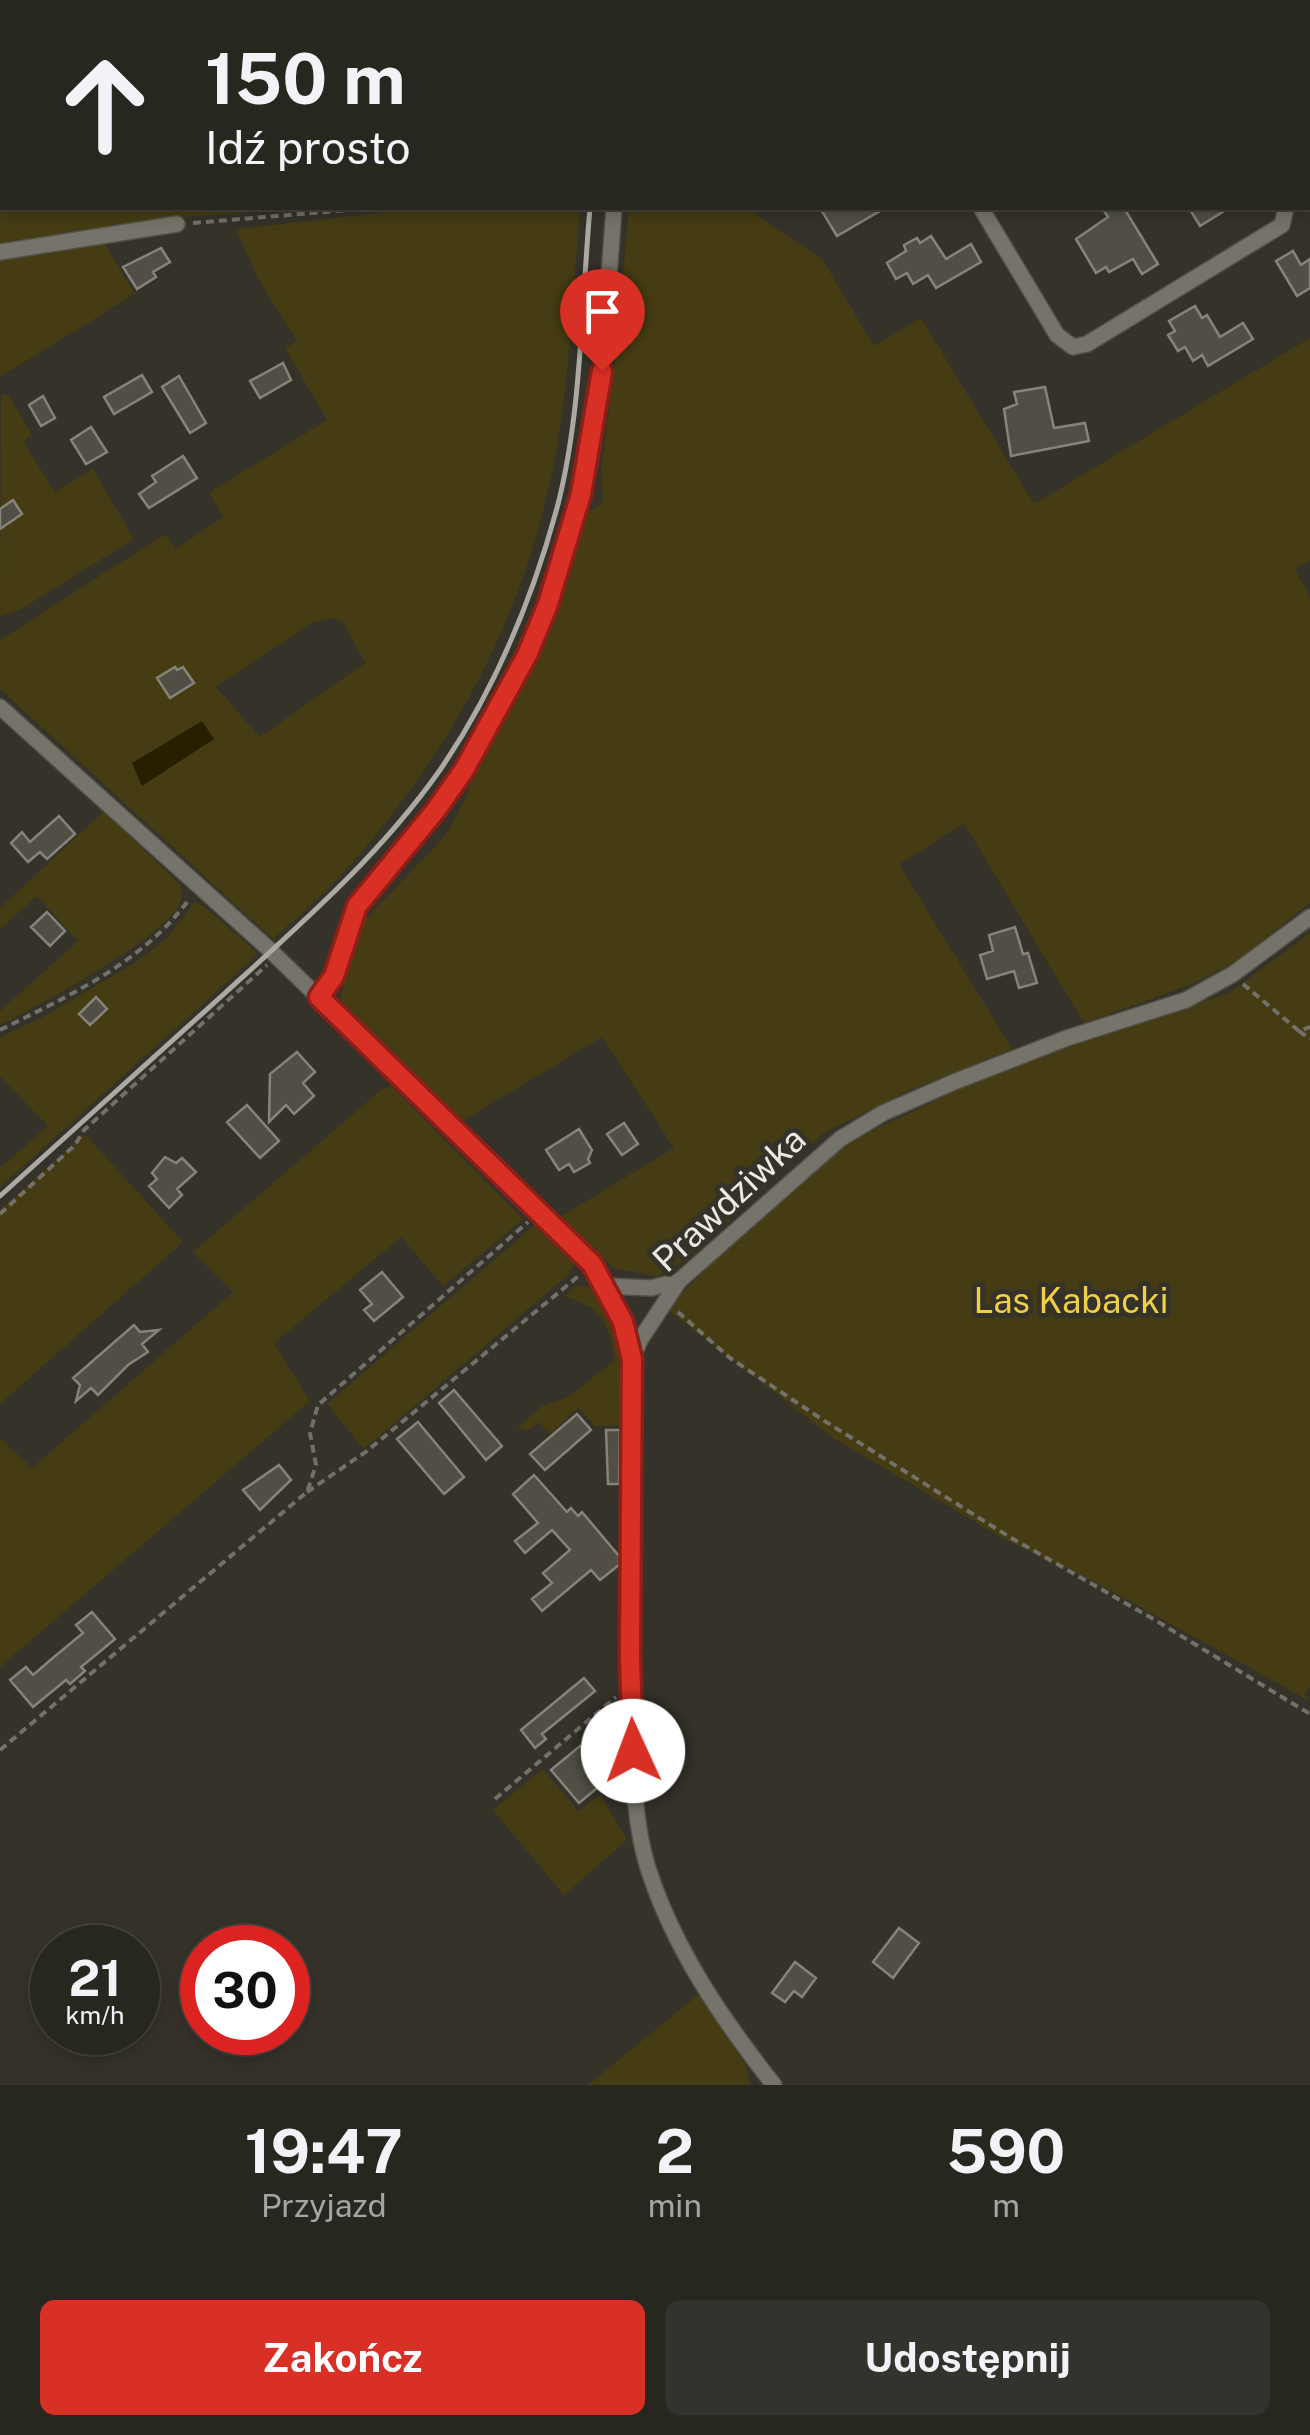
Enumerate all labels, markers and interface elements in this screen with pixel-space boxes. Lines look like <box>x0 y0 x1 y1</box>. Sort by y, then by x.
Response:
text: 150 m <box>205 37 406 120</box>
icon: ahead <box>40 40 170 170</box>
text: Idź prosto <box>205 121 411 174</box>
pin <box>560 269 645 372</box>
icon: arrive <box>575 284 630 339</box>
street label: Prawdziwka <box>644 1118 814 1280</box>
park label: Las Kabacki <box>974 1280 1168 1321</box>
position arrow <box>581 1699 685 1803</box>
speed limit sign: 30 <box>180 1925 310 2055</box>
text: 21 <box>68 1948 122 2007</box>
text: km/h <box>66 2000 124 2030</box>
text: 19:47 <box>245 2116 403 2187</box>
text: 2 <box>656 2116 694 2187</box>
text: 590 <box>947 2116 1065 2187</box>
text: Przyjazd <box>261 2187 387 2224</box>
text: min <box>648 2187 702 2224</box>
text: m <box>992 2187 1020 2224</box>
button: Zakończ <box>40 2300 645 2415</box>
button: Udostępnij <box>665 2300 1270 2415</box>

